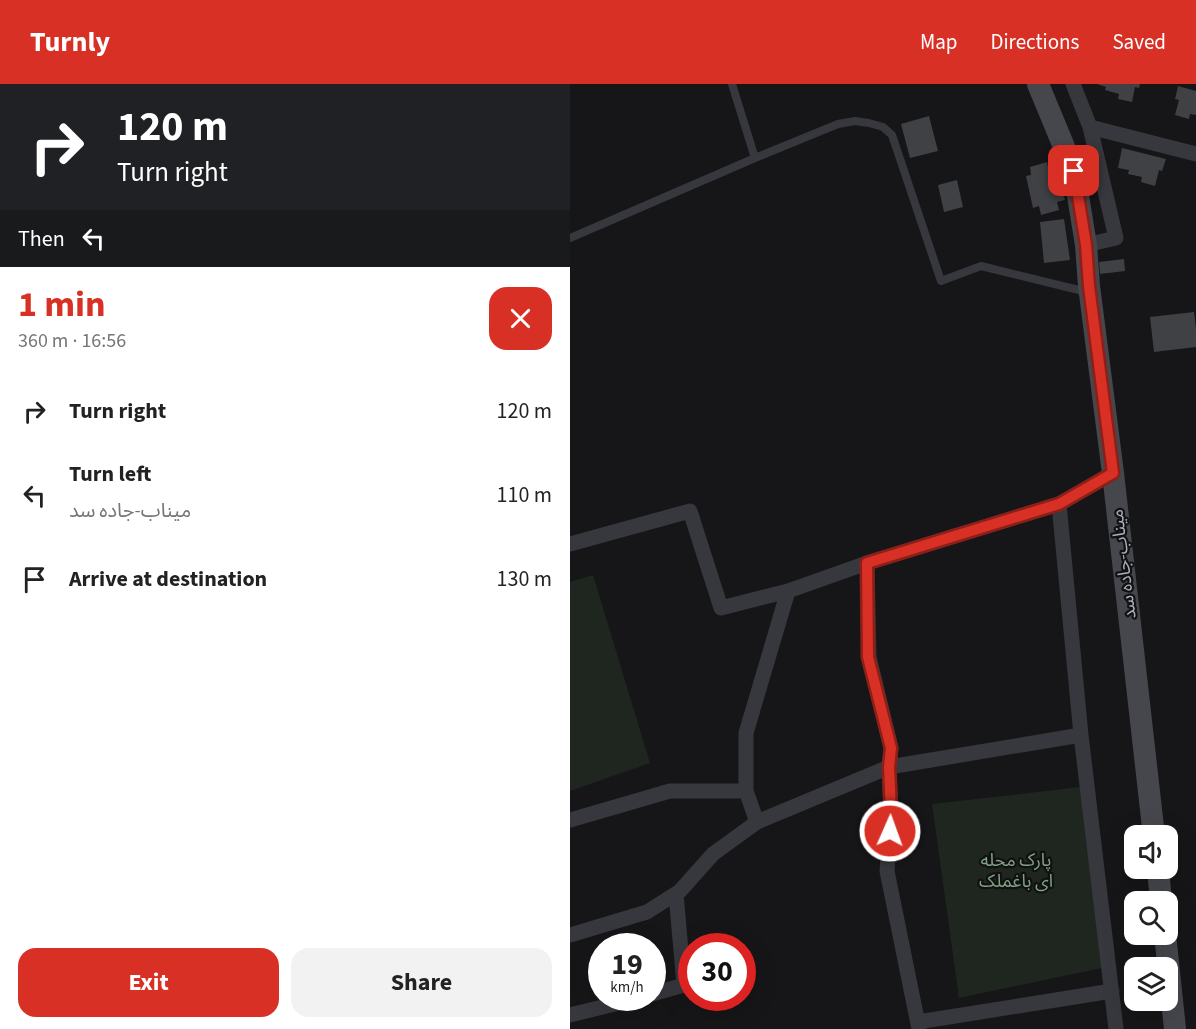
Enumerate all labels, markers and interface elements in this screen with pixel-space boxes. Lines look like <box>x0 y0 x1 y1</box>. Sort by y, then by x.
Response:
text: Turnly <box>30 22 110 62</box>
text: Map <box>920 27 958 57</box>
text: Directions <box>991 27 1079 57</box>
text: Saved <box>1112 27 1166 57</box>
text: 120 m <box>117 97 228 157</box>
icon: right <box>18 108 96 186</box>
pin <box>1048 145 1099 196</box>
text: Turn right <box>117 153 228 192</box>
icon: arrive <box>1057 154 1090 187</box>
icon: left <box>77 222 110 255</box>
text: Then <box>18 223 65 255</box>
text: 1 min <box>18 279 106 330</box>
button: close <box>489 287 552 350</box>
text: 360 m · 16:56 <box>18 327 126 355</box>
icon: right <box>18 395 51 428</box>
text: Turn right <box>69 395 166 427</box>
text: 120 m <box>497 395 552 427</box>
text: Turn left <box>69 458 151 490</box>
icon: left <box>18 479 51 512</box>
text: 110 m <box>497 479 552 511</box>
text: میناب-جاده سد <box>69 497 191 525</box>
street label: میناب-جاده سد <box>1104 508 1143 620</box>
icon: arrive <box>18 563 51 596</box>
text: Arrive at destination <box>69 563 267 595</box>
text: 130 m <box>497 563 552 595</box>
position arrow <box>858 799 922 863</box>
map controls <box>1124 825 1178 1011</box>
button: sound <box>1124 825 1178 879</box>
park label: پارک محله ای باغملک <box>979 848 1053 894</box>
button: search <box>1124 891 1178 945</box>
speed limit sign: 30 <box>678 933 756 1011</box>
text: 19 <box>611 943 643 986</box>
button: Exit <box>18 948 279 1017</box>
button: Share <box>291 948 552 1017</box>
button: layers <box>1124 957 1178 1011</box>
text: km/h <box>610 977 644 998</box>

